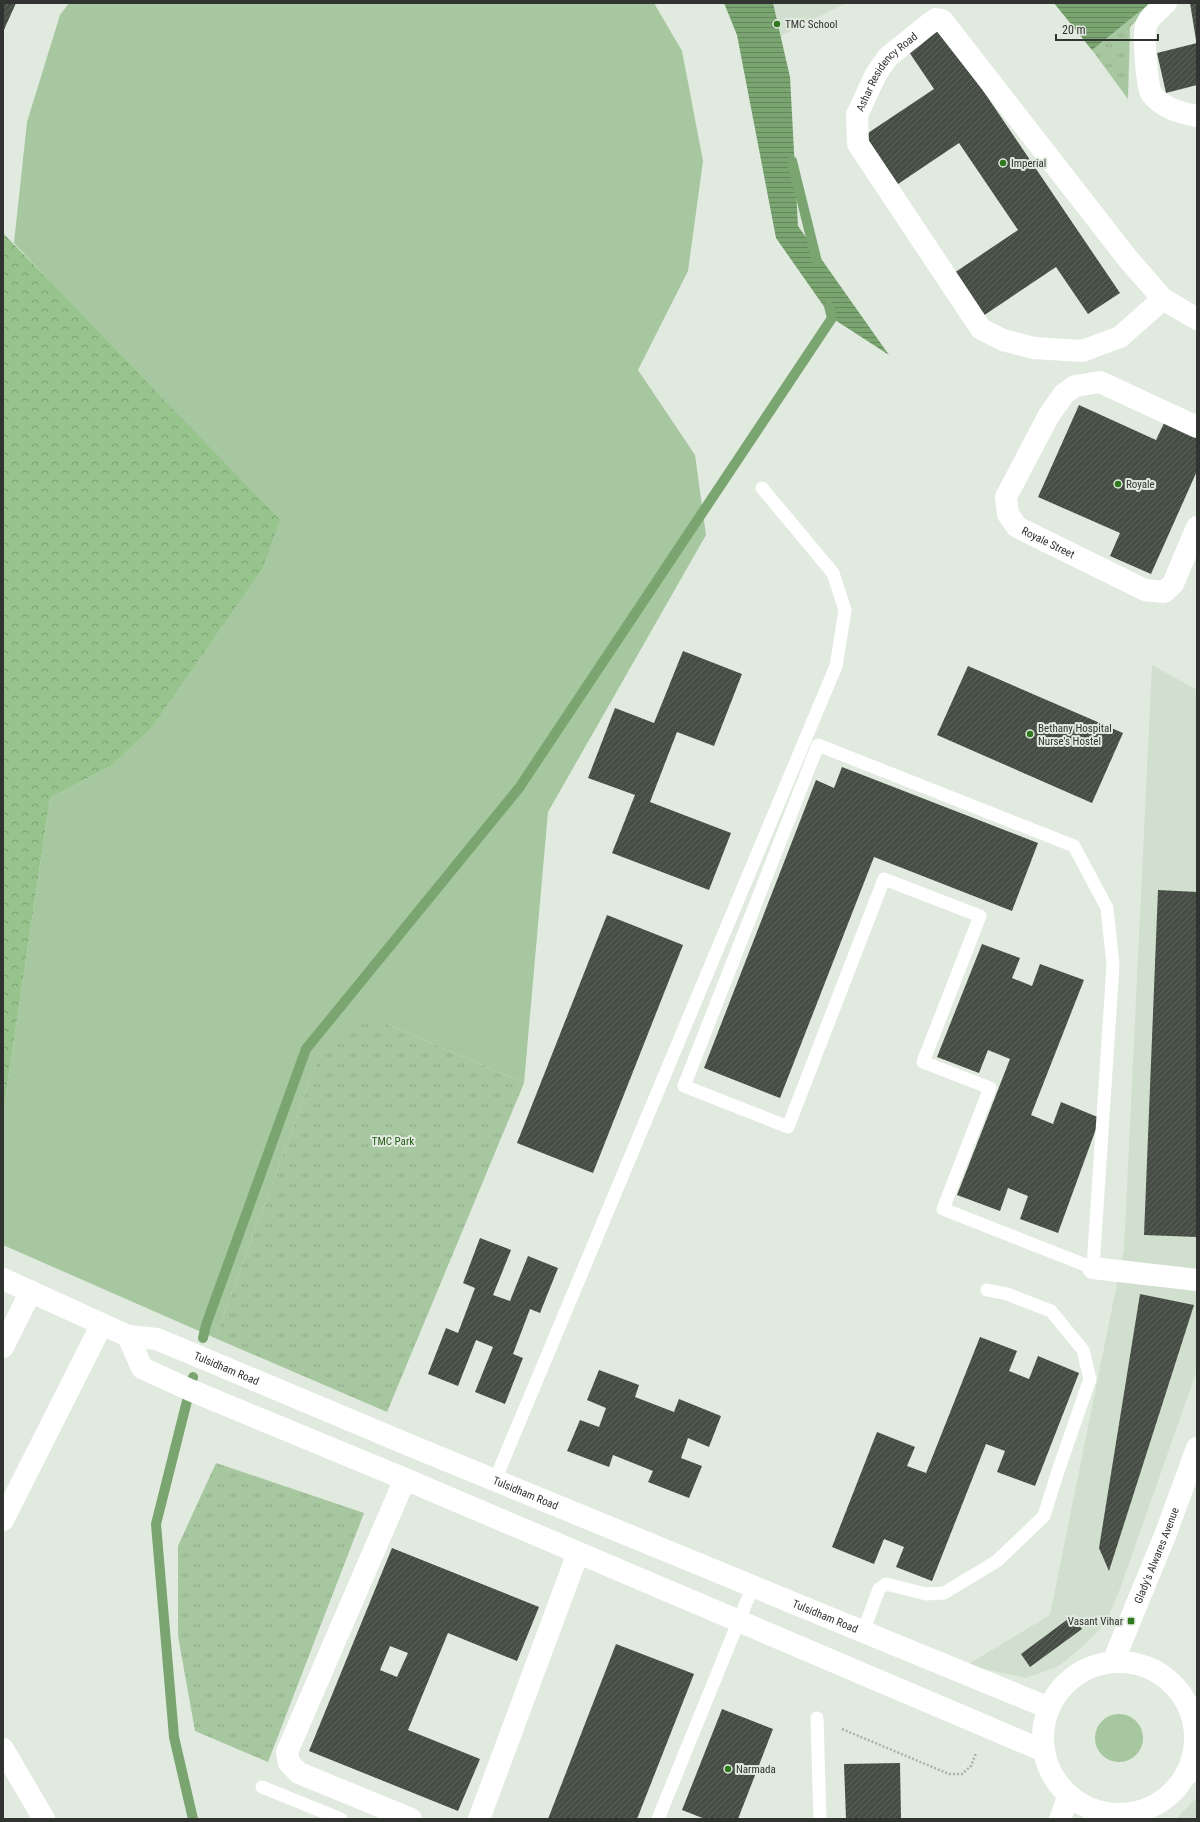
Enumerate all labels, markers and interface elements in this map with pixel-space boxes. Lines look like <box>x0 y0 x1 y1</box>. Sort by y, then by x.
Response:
scale bar <box>1056 16 1158 42</box>
place label: TMC School <box>785 18 837 31</box>
marker: TMC School <box>772 19 782 29</box>
text: 20 m <box>1062 23 1086 37</box>
street label: Ashar Residency Road <box>854 30 920 114</box>
place label: Imperial <box>1011 157 1046 170</box>
marker: Imperial <box>998 158 1008 168</box>
place label: Royale <box>1126 478 1155 491</box>
marker: Royale <box>1113 479 1123 489</box>
street label: Royale Street <box>1020 524 1077 561</box>
place label: Bethany Hospital Nurse's Hostel <box>1038 722 1112 748</box>
marker: Bethany Hospital Nurse's Hostel <box>1025 729 1035 739</box>
park label: TMC Park <box>372 1135 414 1148</box>
street label: Tulsidham Road <box>192 1349 261 1388</box>
street label: Tulsidham Road <box>491 1474 560 1513</box>
street label: Glady's Alwares Avenue <box>1132 1506 1182 1606</box>
street label: Tulsidham Road <box>790 1597 860 1636</box>
place label: Vasant Vihar <box>1068 1615 1124 1628</box>
marker: Vasant Vihar <box>1126 1616 1136 1626</box>
place label: Narmada <box>736 1763 776 1776</box>
marker: Narmada <box>723 1764 733 1774</box>

